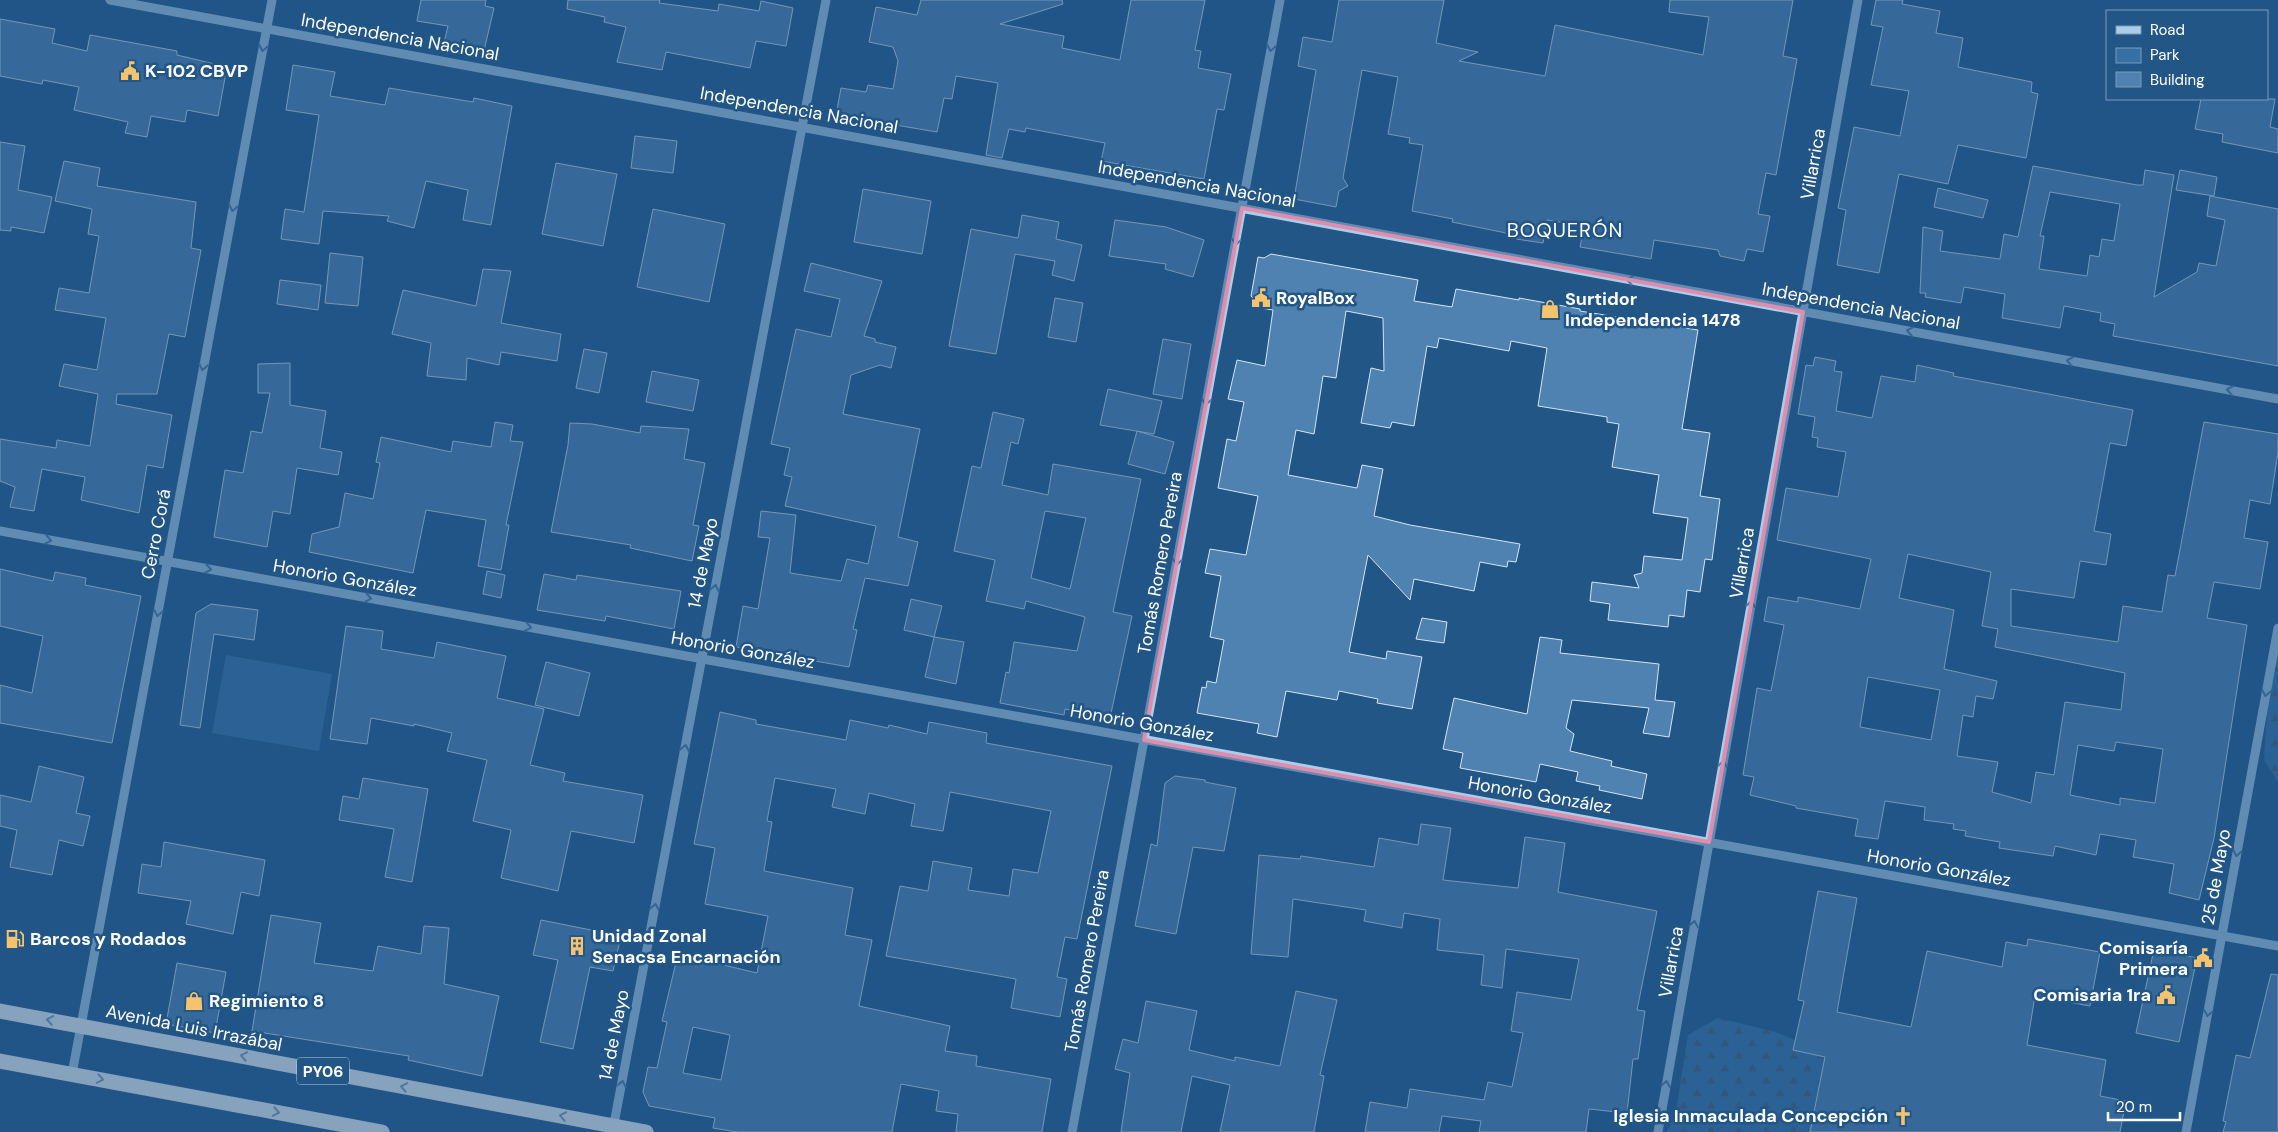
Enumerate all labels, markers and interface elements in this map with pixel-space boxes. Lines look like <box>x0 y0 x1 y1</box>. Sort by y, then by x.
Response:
street label: Independencia Nacional <box>299 8 501 66</box>
legend <box>2106 10 2268 100</box>
text: Road <box>2150 20 2185 40</box>
one-way arrow <box>258 44 268 52</box>
one-way arrow <box>1267 44 1277 52</box>
text: Park <box>2150 45 2180 65</box>
place label: K-102 CBVP <box>145 59 248 83</box>
public building icon: K-102 CBVP <box>119 60 141 82</box>
text: Building <box>2150 70 2205 90</box>
street label: Independencia Nacional <box>698 81 900 139</box>
street label: Villarrica <box>1795 127 1831 201</box>
street label: Independencia Nacional <box>1096 155 1298 213</box>
one-way arrow <box>228 203 239 212</box>
district label: BOQUERÓN <box>1507 217 1623 243</box>
one-way arrow <box>1231 238 1241 247</box>
one-way arrow <box>1626 275 1635 285</box>
street label: Independencia Nacional <box>1760 277 1962 335</box>
place label: RoyalBox <box>1276 286 1355 310</box>
public building icon: RoyalBox <box>1250 287 1272 309</box>
place label: Surtidor Independencia 1478 <box>1565 287 1741 332</box>
shop icon: Surtidor Independencia 1478 <box>1539 298 1561 320</box>
one-way arrow <box>1906 327 1915 337</box>
one-way arrow <box>2066 356 2075 366</box>
one-way arrow <box>199 363 209 372</box>
one-way arrow <box>2226 386 2234 396</box>
one-way arrow <box>1202 398 1212 406</box>
street label: Tomás Romero Pereira <box>1132 470 1188 656</box>
street label: Cerro Corá <box>135 487 177 581</box>
street label: 14 de Mayo <box>682 515 724 611</box>
street label: Villarrica <box>1724 526 1760 600</box>
one-way arrow <box>44 535 52 545</box>
street label: Honorio González <box>271 554 419 602</box>
one-way arrow <box>1172 557 1182 566</box>
one-way arrow <box>203 564 212 574</box>
one-way arrow <box>710 583 720 592</box>
one-way arrow <box>363 593 372 603</box>
one-way arrow <box>1746 600 1756 608</box>
one-way arrow <box>153 609 163 618</box>
one-way arrow <box>523 622 532 632</box>
street label: Honorio González <box>669 626 817 674</box>
one-way arrow <box>2262 689 2272 698</box>
street label: Honorio González <box>1068 699 1216 747</box>
one-way arrow <box>679 743 690 752</box>
one-way arrow <box>1717 760 1727 768</box>
street label: Honorio González <box>1466 771 1614 819</box>
street label: 25 de Mayo <box>2196 827 2236 927</box>
street label: Honorio González <box>1865 844 2013 892</box>
one-way arrow <box>2232 849 2243 858</box>
street label: Tomás Romero Pereira <box>1059 868 1115 1054</box>
one-way arrow <box>649 903 660 912</box>
one-way arrow <box>1689 920 1699 928</box>
place label: Unidad Zonal Senacsa Encarnación <box>592 924 781 969</box>
street label: Villarrica <box>1653 925 1689 999</box>
place label: Barcos y Rodados <box>30 927 187 951</box>
fuel station icon: Barcos y Rodados <box>4 928 26 950</box>
building icon: Unidad Zonal Senacsa Encarnación <box>566 935 588 957</box>
place label: Comisaría Primera <box>2099 936 2188 981</box>
public building icon: Comisaría Primera <box>2192 947 2214 969</box>
place label: Comisaria 1ra <box>2033 983 2151 1007</box>
public building icon: Comisaria 1ra <box>2155 984 2177 1006</box>
street label: 14 de Mayo <box>593 987 635 1083</box>
place label: Regimiento 8 <box>209 989 324 1013</box>
shop icon: Regimiento 8 <box>183 990 205 1012</box>
street label: Avenida Luis Irrazábal <box>104 999 284 1057</box>
one-way arrow <box>2203 1009 2213 1017</box>
one-way arrow <box>46 1015 54 1025</box>
one-way arrow <box>240 1052 248 1062</box>
road number: PY06 <box>297 1058 349 1084</box>
one-way arrow <box>95 1074 104 1084</box>
one-way arrow <box>616 1080 626 1088</box>
one-way arrow <box>1661 1080 1671 1088</box>
one-way arrow <box>399 1082 408 1092</box>
scale bar <box>2108 1090 2180 1122</box>
text: 20 m <box>2116 1097 2152 1117</box>
place label: Iglesia Inmaculada Concepción <box>1613 1104 1888 1128</box>
church icon: Iglesia Inmaculada Concepción <box>1892 1105 1914 1127</box>
one-way arrow <box>272 1107 281 1117</box>
one-way arrow <box>559 1112 568 1122</box>

